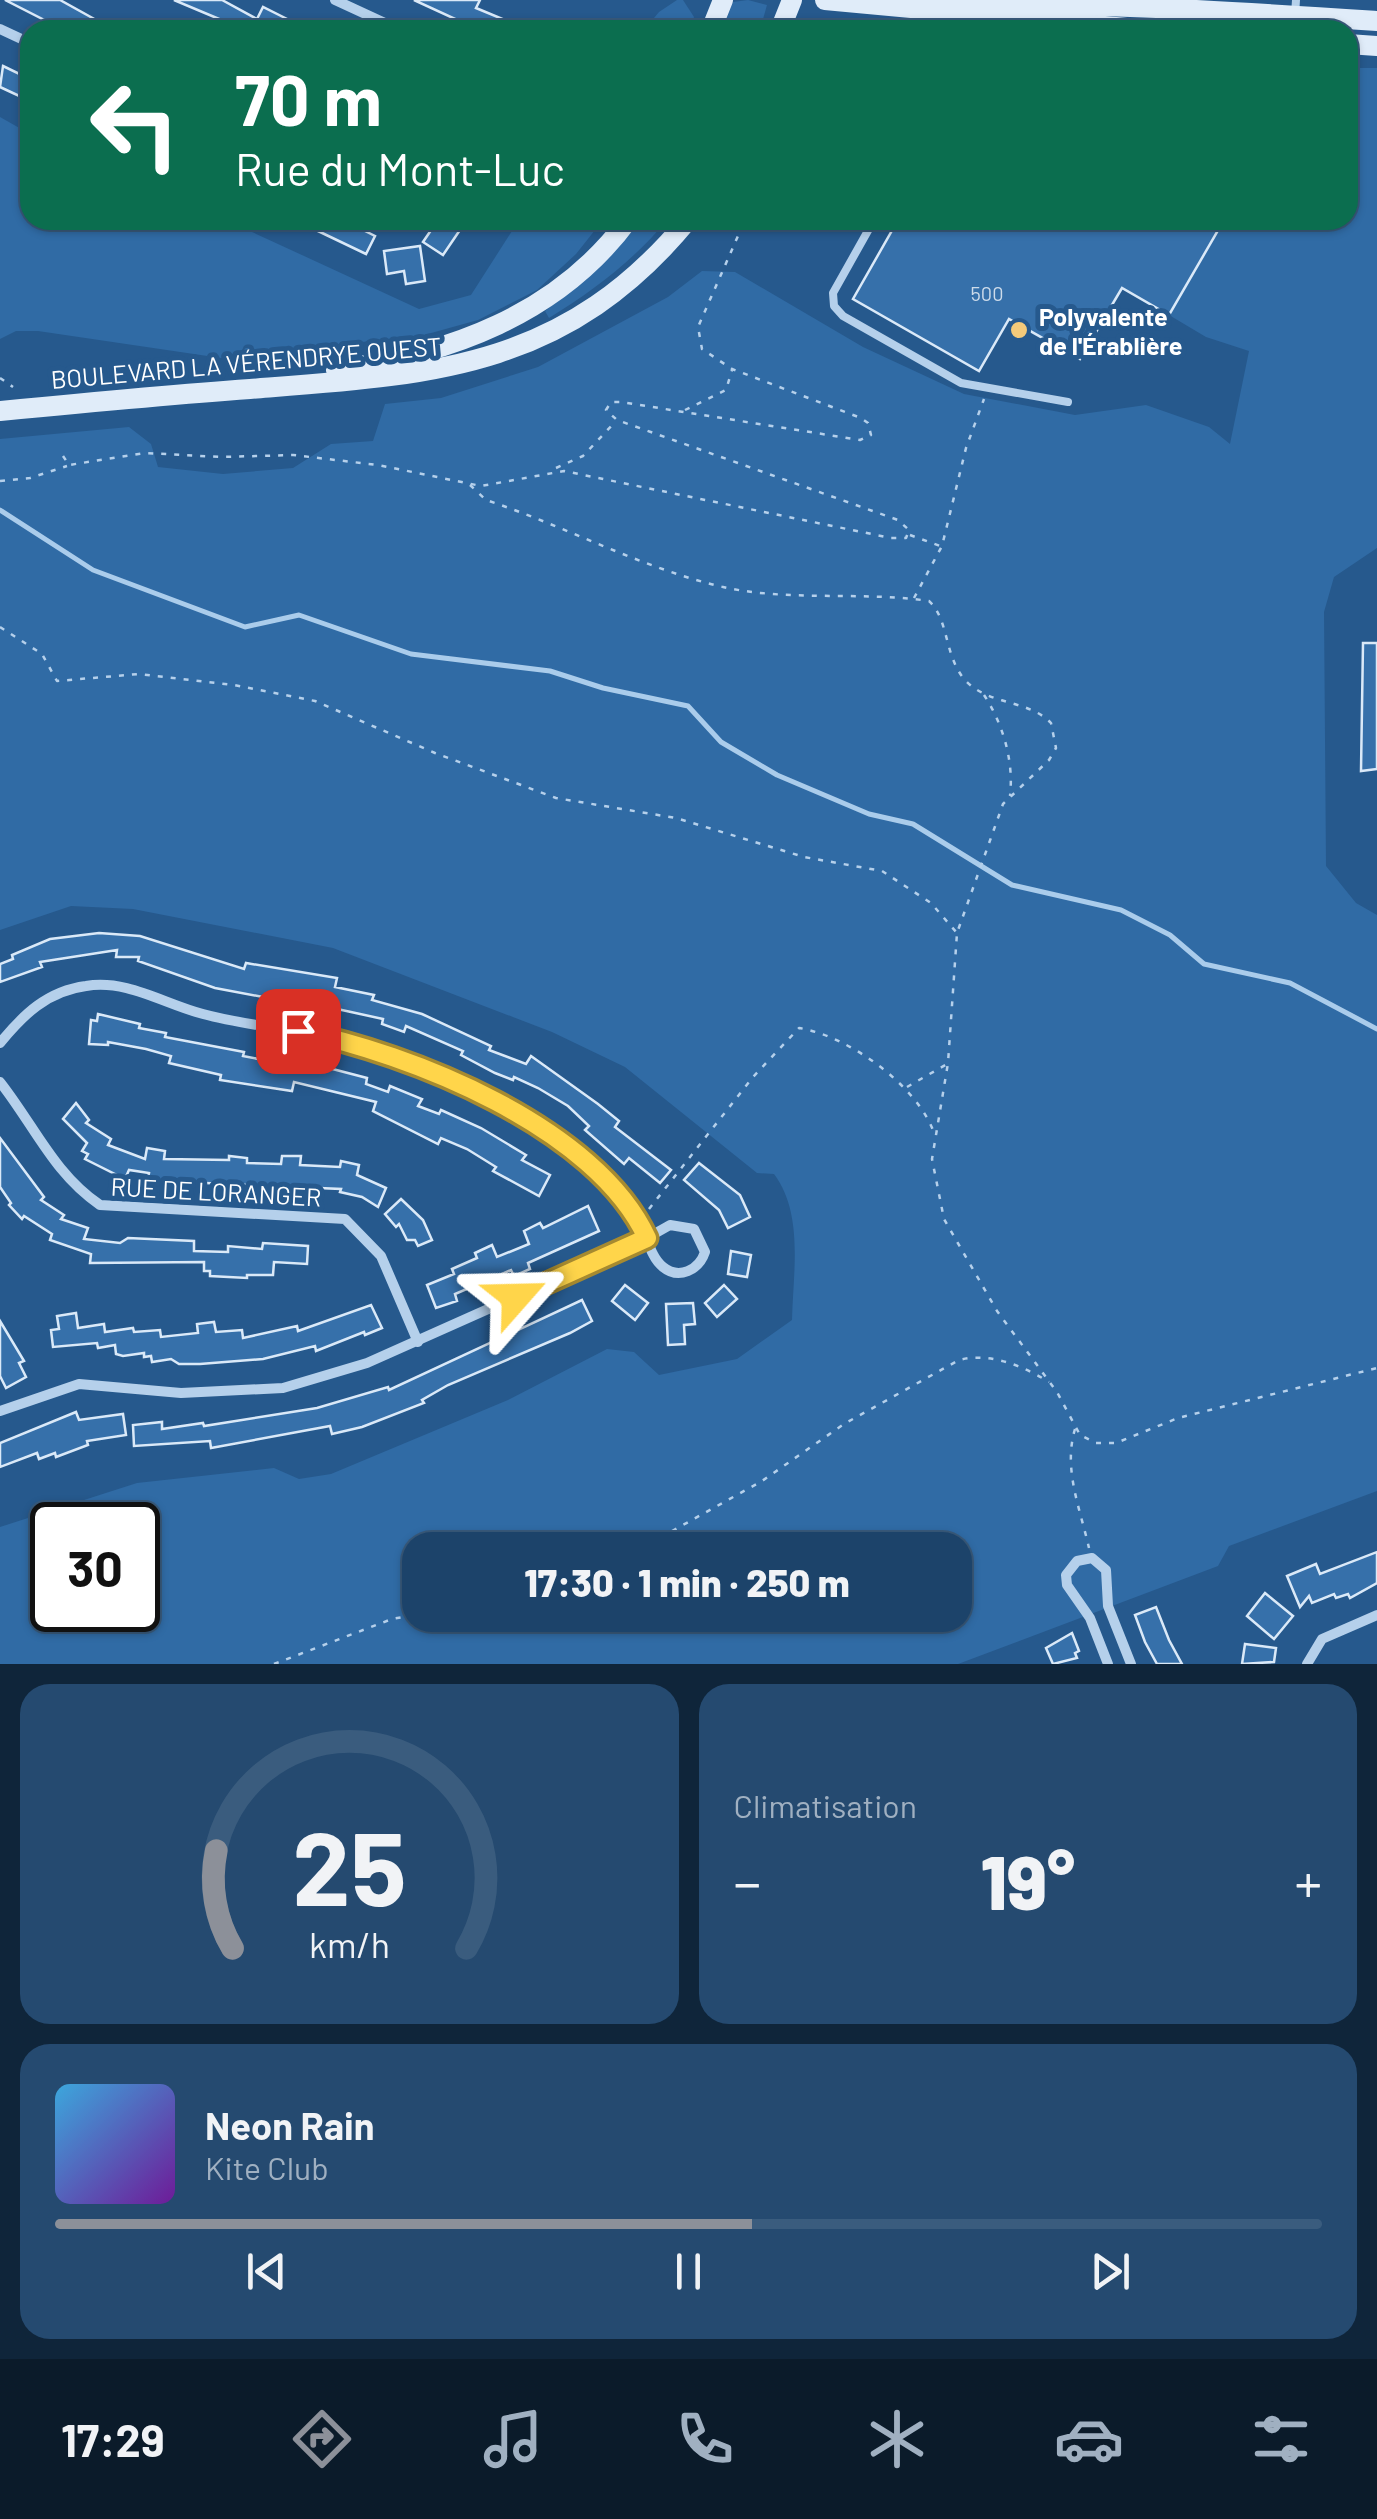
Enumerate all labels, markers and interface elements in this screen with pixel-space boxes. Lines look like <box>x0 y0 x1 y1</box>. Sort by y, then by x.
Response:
text: 70 m <box>235 56 382 140</box>
icon: left <box>70 60 200 190</box>
text: Rue du Mont-Luc <box>235 141 565 195</box>
house number: 500 <box>971 281 1003 305</box>
place label: Polyvalente de l'Érablière <box>1039 301 1182 360</box>
marker: Polyvalente de l'Érablière <box>1008 319 1030 341</box>
street label: BOULEVARD LA VÉRENDRYE OUEST <box>50 330 442 394</box>
pin <box>256 989 341 1074</box>
icon: arrive <box>271 1004 326 1059</box>
street label: RUE DE LORANGER <box>110 1171 322 1211</box>
position arrow <box>464 1245 568 1349</box>
speed limit sign: 30 <box>30 1502 160 1632</box>
text: 17:30 · 1 min · 250 m <box>524 1559 850 1605</box>
text: Climatisation <box>734 1786 917 1824</box>
text: 25 <box>292 1802 406 1927</box>
text: 19° <box>980 1835 1075 1925</box>
text: − <box>734 1848 761 1914</box>
text: + <box>1294 1848 1322 1914</box>
text: km/h <box>309 1922 390 1965</box>
text: Neon Rain <box>205 2102 374 2148</box>
text: Kite Club <box>205 2148 329 2186</box>
icon: previous <box>239 2244 294 2299</box>
icon: pause <box>661 2244 716 2299</box>
icon: next <box>1083 2244 1138 2299</box>
icon: directions <box>287 2404 357 2474</box>
icon: music <box>478 2404 548 2474</box>
icon: phone <box>670 2404 740 2474</box>
icon: climate <box>862 2404 932 2474</box>
icon: car <box>1054 2404 1124 2474</box>
icon: filters <box>1246 2404 1316 2474</box>
text: 17:29 <box>61 2412 165 2466</box>

